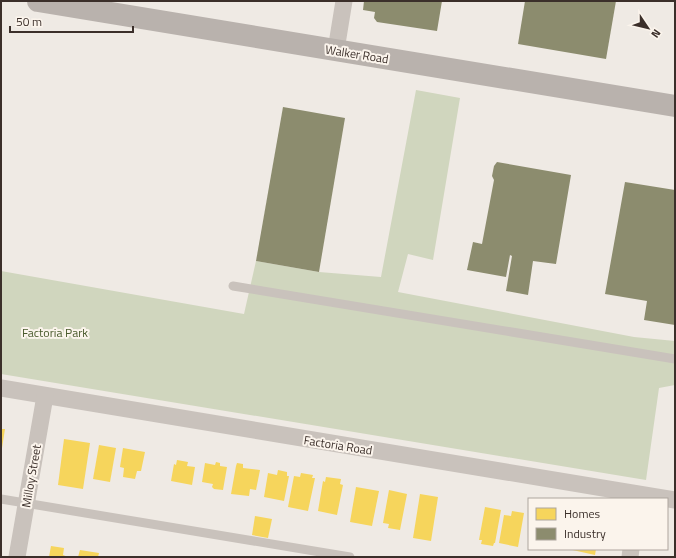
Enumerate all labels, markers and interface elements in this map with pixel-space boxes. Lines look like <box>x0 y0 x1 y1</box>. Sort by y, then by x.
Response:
scale bar <box>10 8 133 34</box>
north arrow <box>628 8 668 48</box>
text: 50 m <box>16 12 42 31</box>
text: N <box>647 26 665 41</box>
street label: Walker Road <box>324 40 390 68</box>
park label: Factoria Park <box>22 323 88 342</box>
street label: Factoria Road <box>302 430 374 460</box>
street label: Milloy Street <box>16 442 46 509</box>
legend <box>528 498 668 550</box>
text: Homes <box>564 504 600 523</box>
text: Industry <box>564 524 606 543</box>

